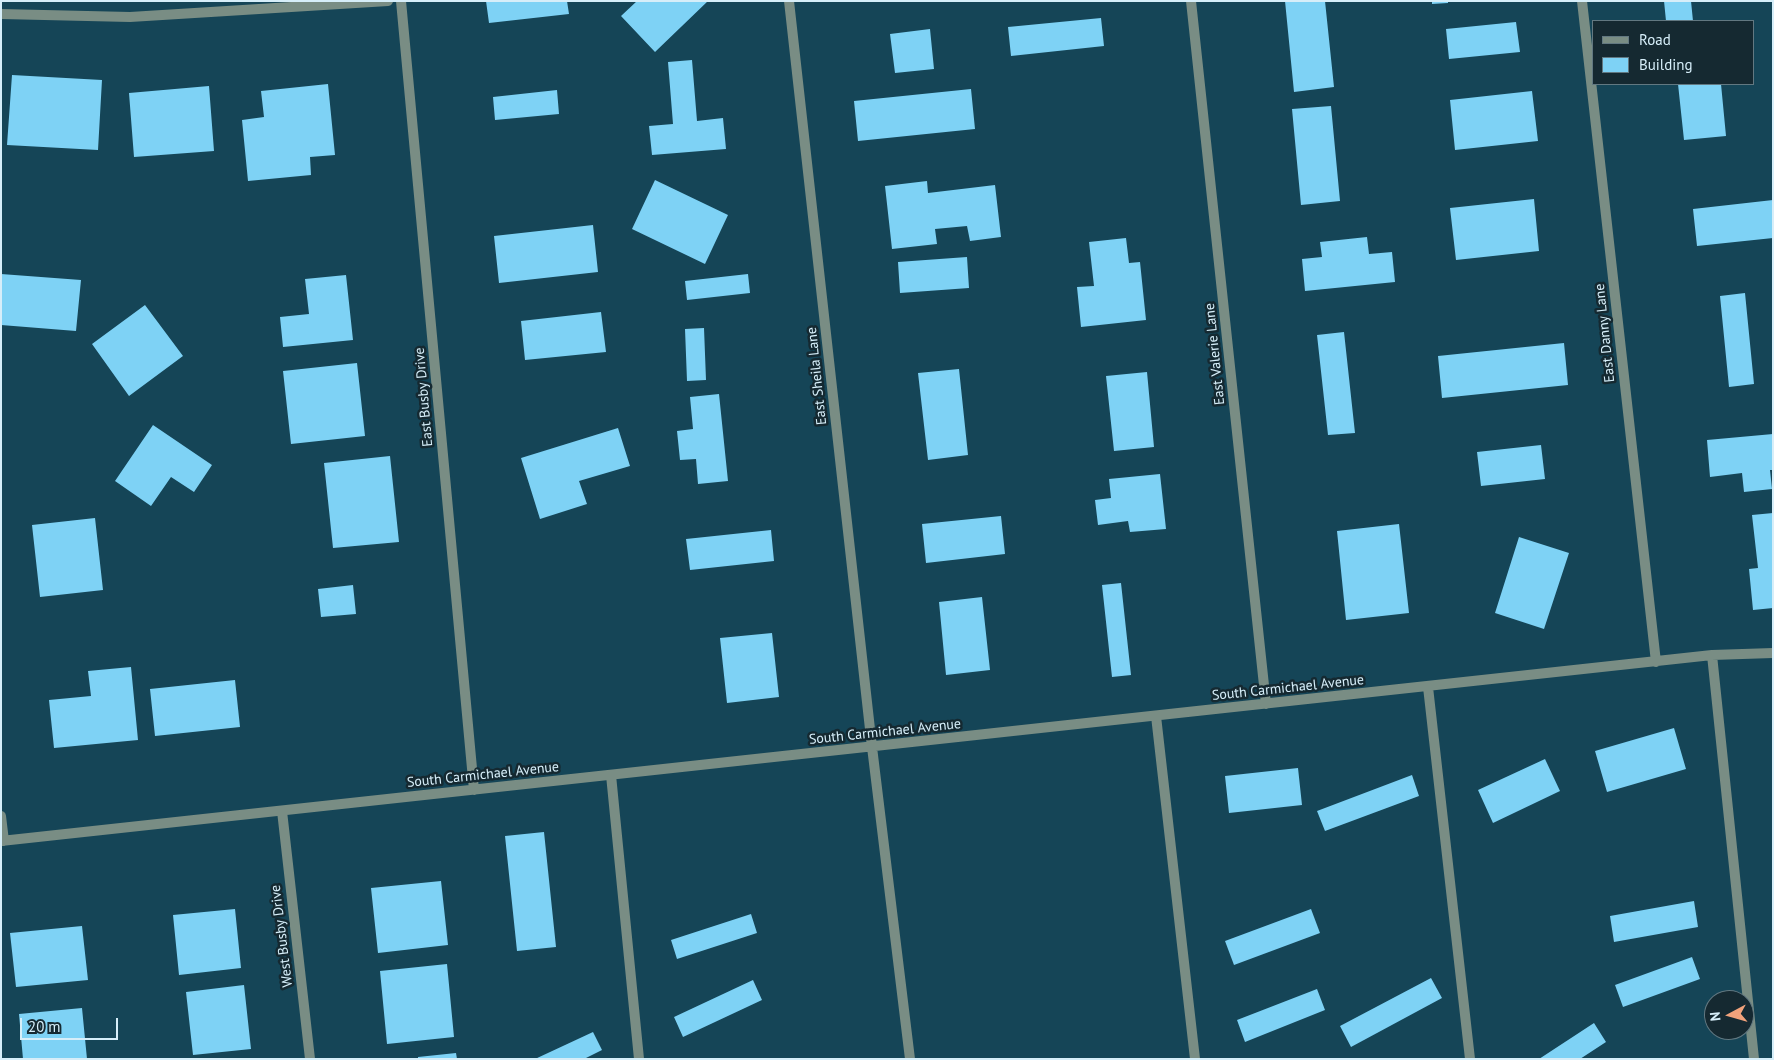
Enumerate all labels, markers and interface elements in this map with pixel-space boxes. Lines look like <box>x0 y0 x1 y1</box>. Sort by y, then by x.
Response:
legend <box>1592 20 1754 85</box>
text: Road <box>1639 30 1671 49</box>
text: Building <box>1639 55 1693 74</box>
street label: East Danny Lane <box>1591 283 1619 383</box>
street label: East Valerie Lane <box>1201 302 1229 406</box>
street label: East Sheila Lane <box>804 326 830 426</box>
street label: East Busby Drive <box>411 347 437 447</box>
street label: South Carmichael Avenue <box>1211 672 1365 704</box>
street label: South Carmichael Avenue <box>808 716 962 748</box>
street label: South Carmichael Avenue <box>406 759 560 791</box>
street label: West Busby Drive <box>267 884 297 988</box>
north arrow <box>1704 990 1754 1040</box>
scale bar <box>22 1008 120 1040</box>
text: N <box>1706 1011 1725 1022</box>
text: 20 m <box>28 1017 61 1036</box>

